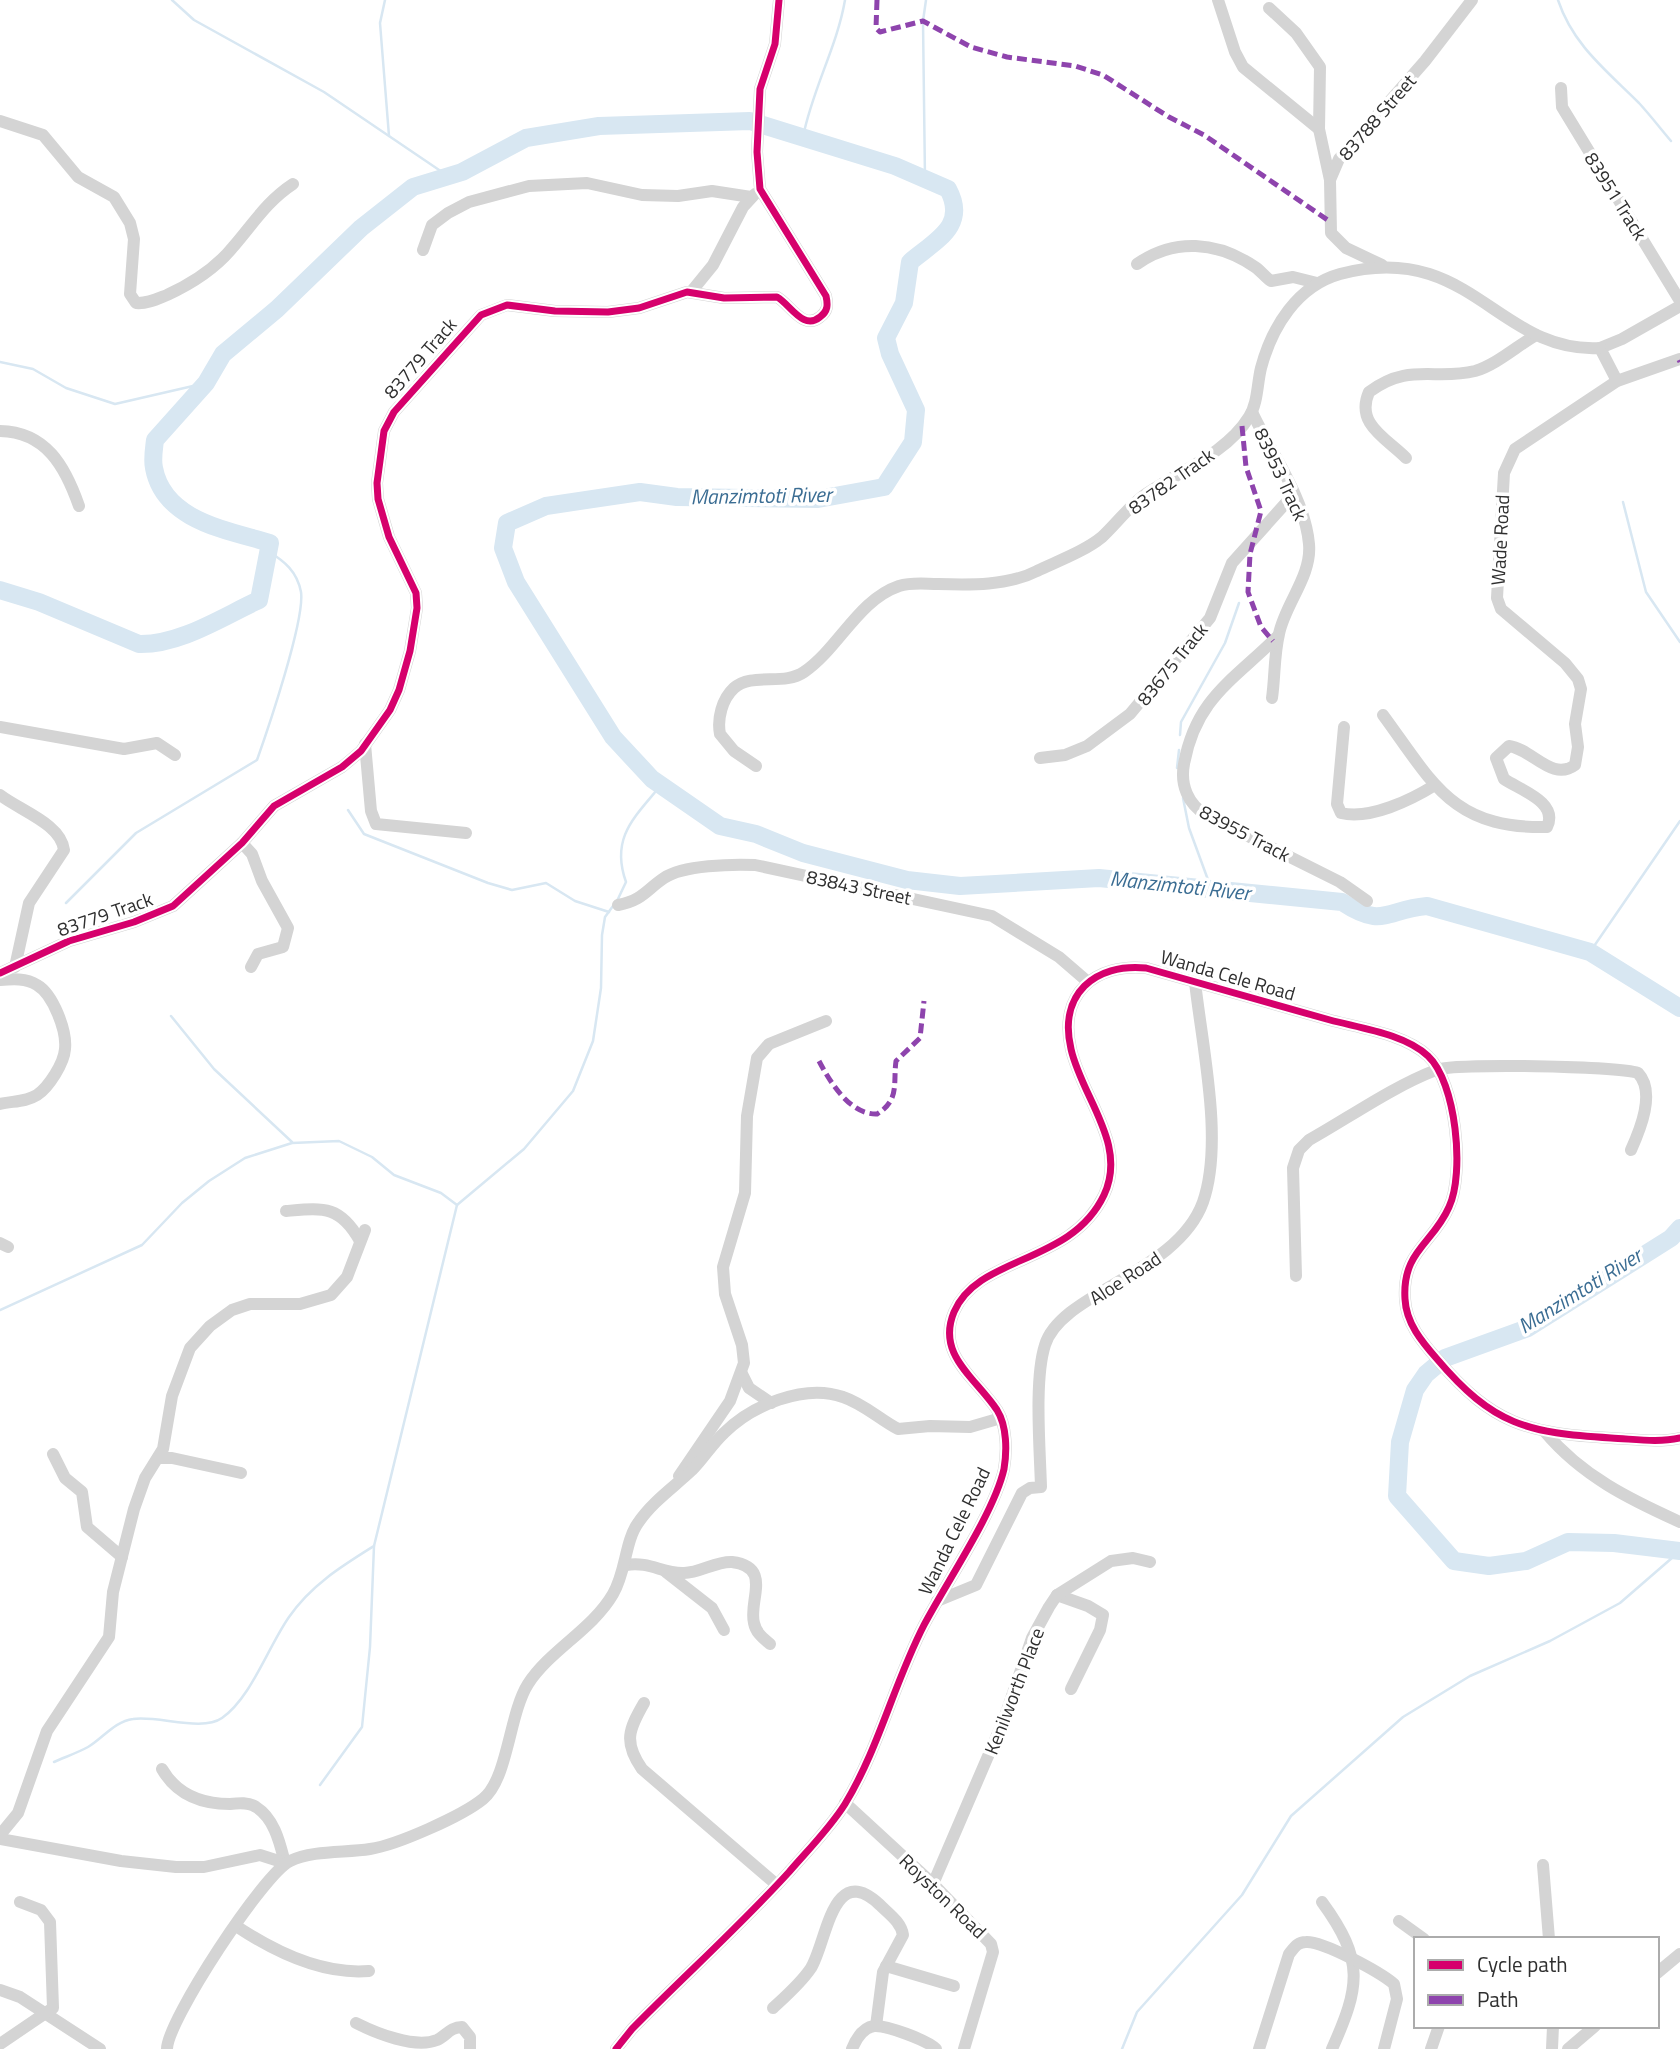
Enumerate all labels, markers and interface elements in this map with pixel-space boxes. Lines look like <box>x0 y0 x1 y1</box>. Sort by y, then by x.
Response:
street label: 83788 Street <box>1331 67 1423 166</box>
street label: 83951 Track <box>1578 146 1655 245</box>
street label: 83779 Track <box>376 311 463 405</box>
street label: 83953 Track <box>1247 423 1316 525</box>
street label: 83782 Track <box>1122 440 1220 521</box>
water label: Manzimtoti River <box>690 478 834 512</box>
street label: Wade Road <box>1483 494 1516 586</box>
street label: 83675 Track <box>1129 616 1214 711</box>
street label: 83955 Track <box>1195 796 1296 869</box>
street label: 83843 Street <box>804 861 914 912</box>
water label: Manzimtoti River <box>1108 862 1254 909</box>
street label: 83779 Track <box>53 884 156 943</box>
street label: Wanda Cele Road <box>1157 941 1299 1008</box>
water label: Manzimtoti River <box>1511 1238 1650 1341</box>
street label: Aloe Road <box>1083 1243 1166 1312</box>
street label: Wanda Cele Road <box>910 1462 997 1600</box>
street label: Kenilworth Place <box>976 1623 1051 1759</box>
street label: Royston Road <box>893 1846 994 1945</box>
legend <box>1414 1937 1659 2028</box>
text: Cycle path <box>1477 1948 1568 1980</box>
text: Path <box>1477 1983 1519 2015</box>

